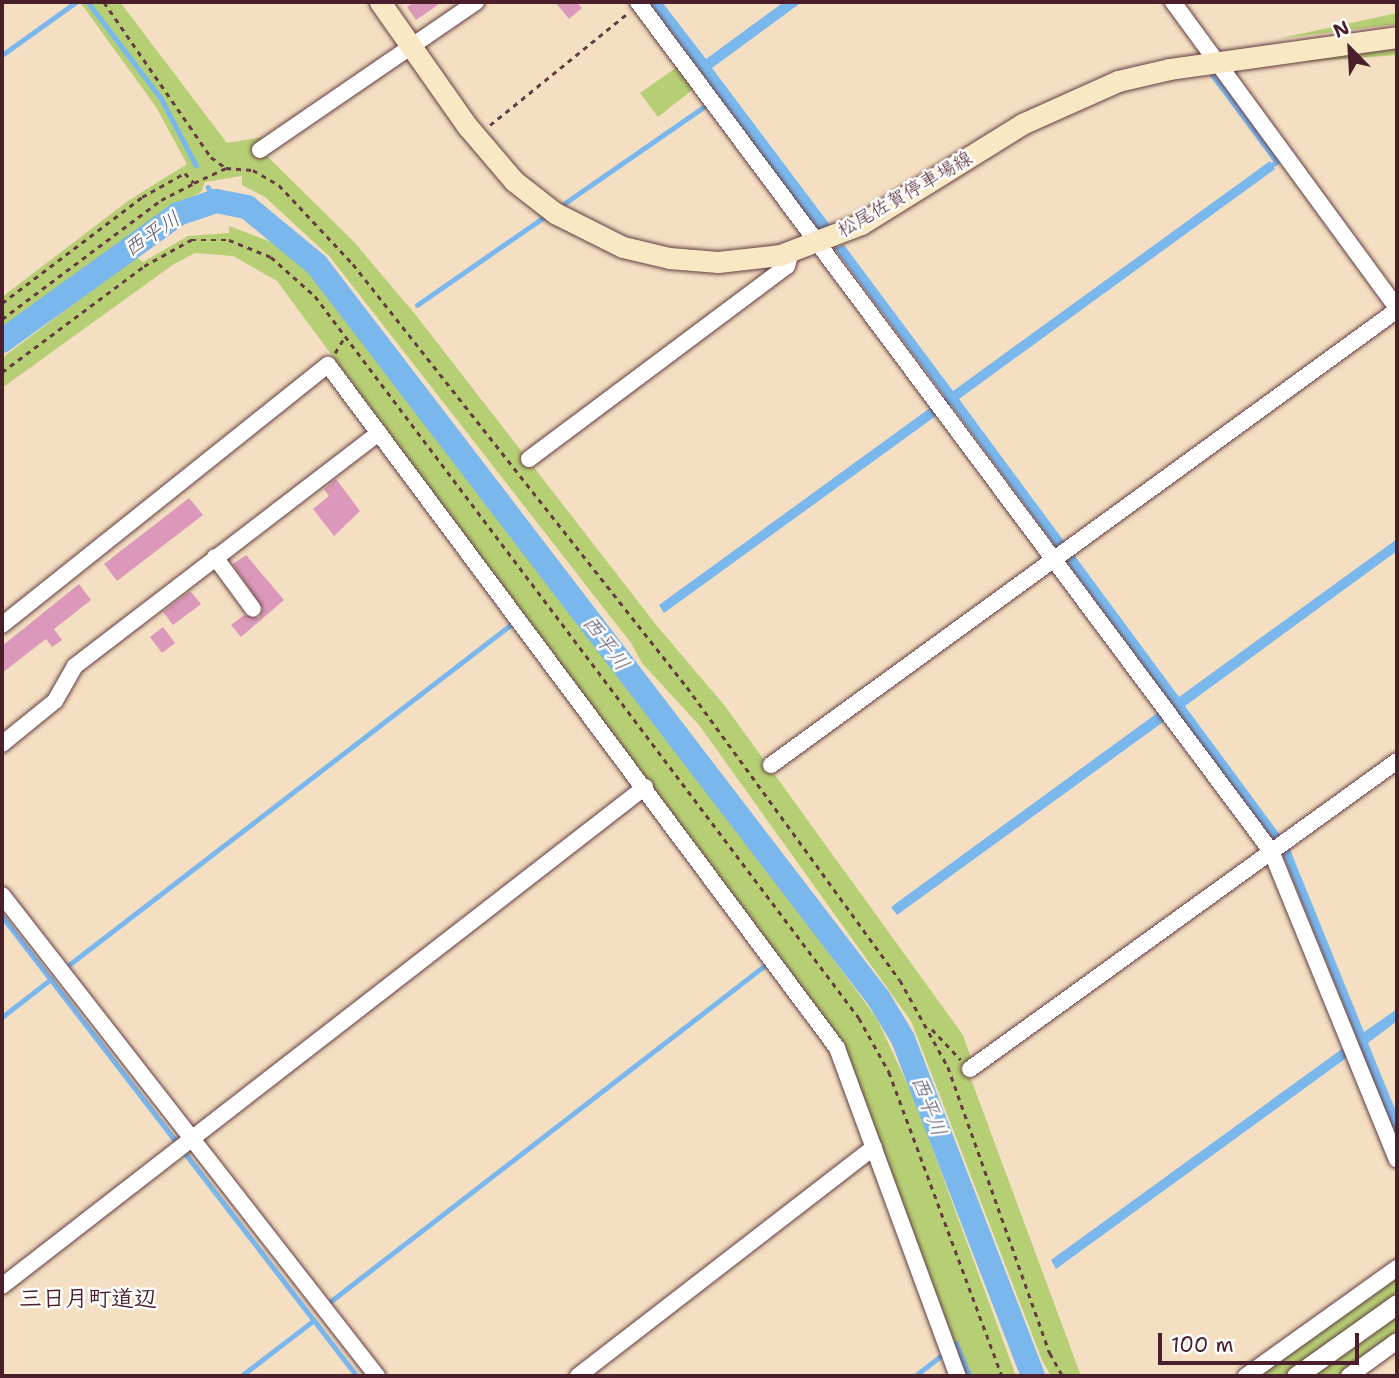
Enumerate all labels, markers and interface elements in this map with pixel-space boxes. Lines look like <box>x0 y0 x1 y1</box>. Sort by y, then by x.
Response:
north arrow <box>1315 14 1385 84</box>
text: N <box>1329 15 1353 44</box>
street label: 松尾佐賀停車場線 <box>833 146 977 242</box>
water label: 西平川 <box>119 206 185 262</box>
water label: 西平川 <box>577 610 635 676</box>
water label: 西平川 <box>906 1072 952 1140</box>
district label: 三日月町道辺 <box>19 1284 157 1312</box>
scale bar <box>1161 1318 1362 1362</box>
text: 100 m <box>1171 1331 1234 1359</box>

